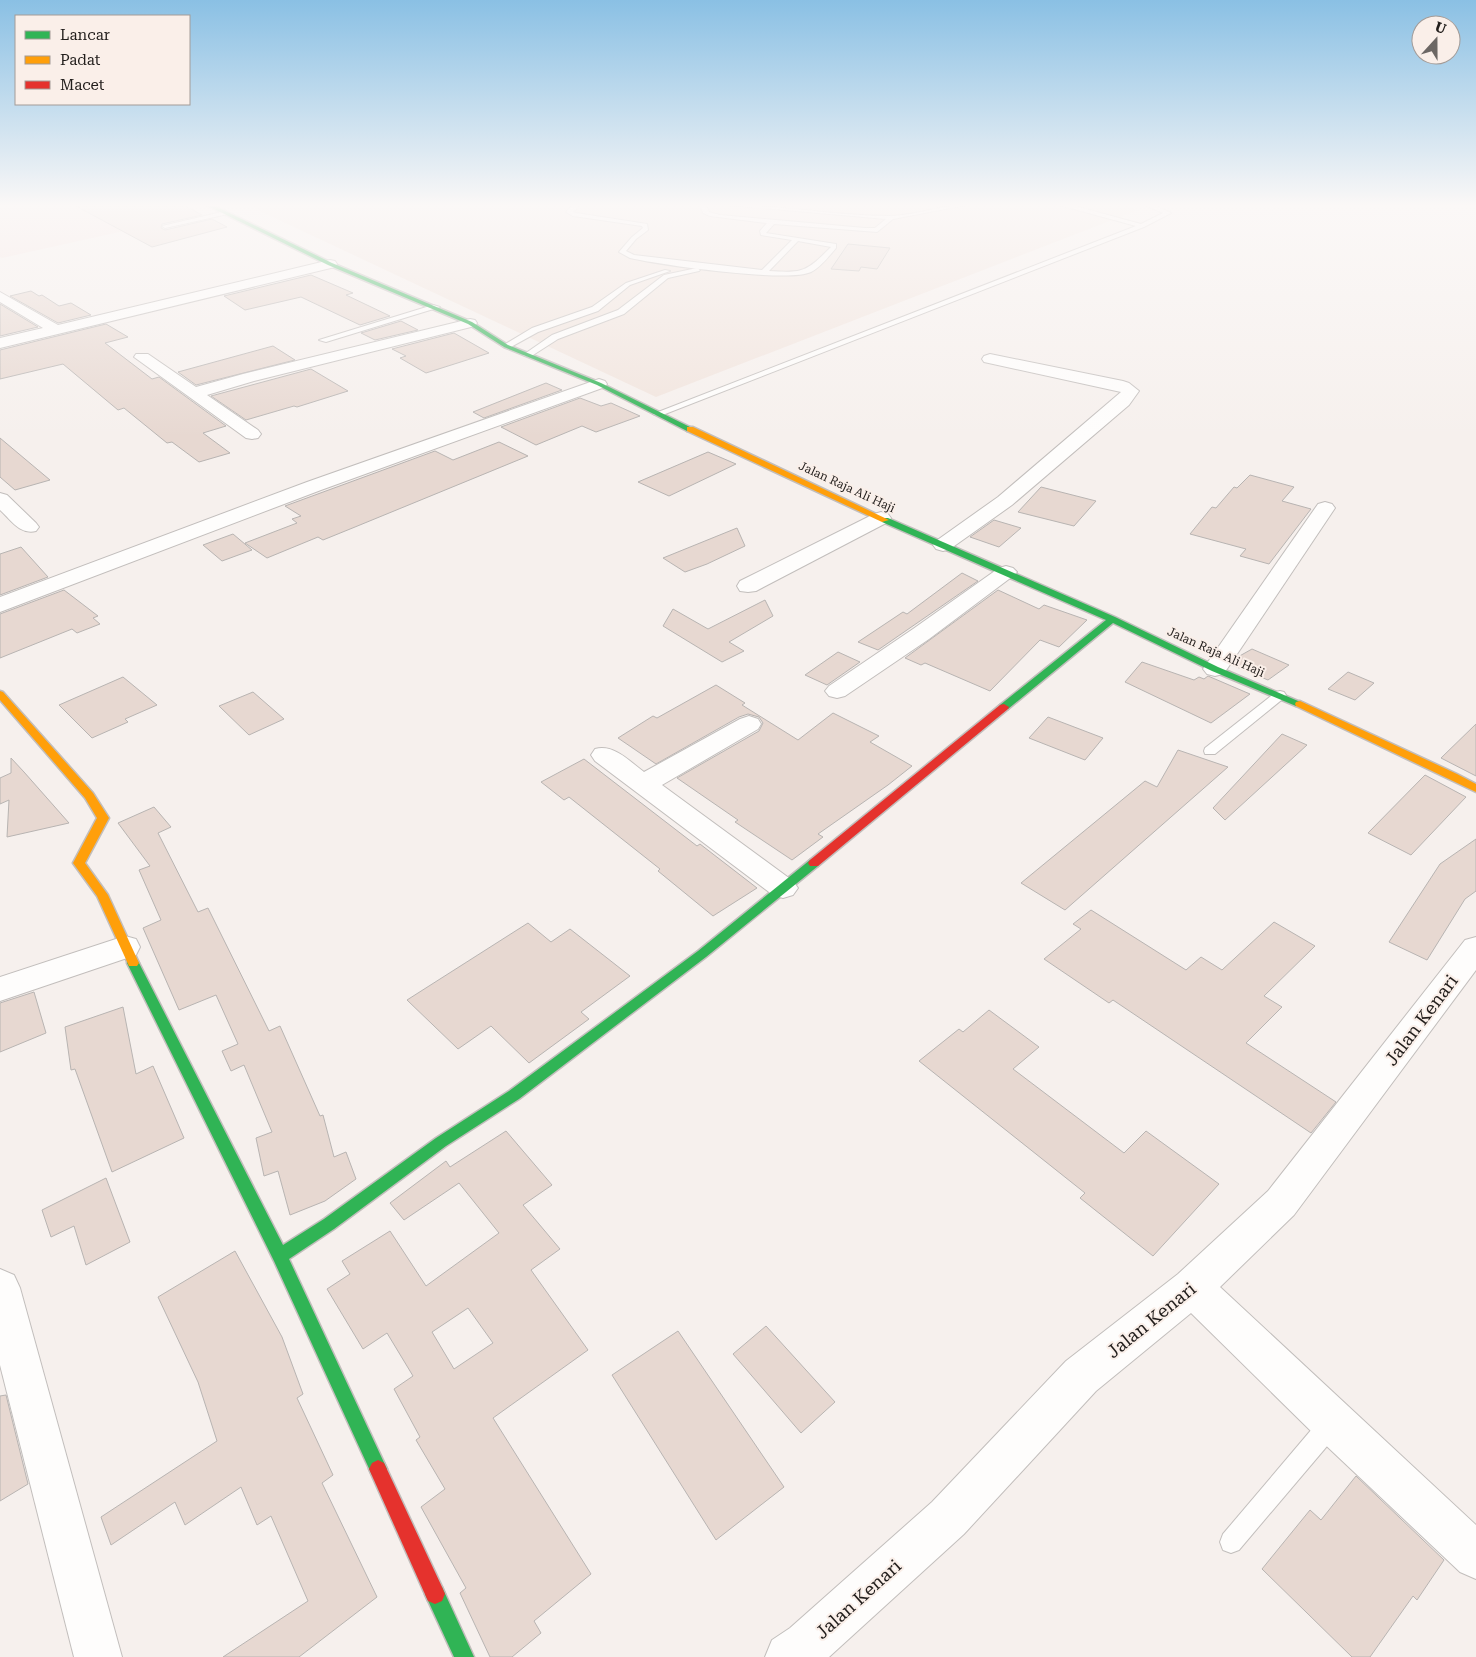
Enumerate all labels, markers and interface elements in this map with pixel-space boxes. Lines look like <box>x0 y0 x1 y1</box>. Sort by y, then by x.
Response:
legend <box>15 15 190 105</box>
north arrow <box>1411 15 1461 65</box>
text: U <box>1433 18 1449 37</box>
text: Lancar <box>60 26 110 44</box>
text: Padat <box>60 51 101 69</box>
text: Macet <box>60 76 105 94</box>
street label: Jalan Raja Ali Haji <box>797 459 898 516</box>
street label: Jalan Raja Ali Haji <box>1165 624 1267 680</box>
street label: Jalan Kenari <box>1380 970 1462 1069</box>
street label: Jalan Kenari <box>1102 1278 1200 1362</box>
street label: Jalan Kenari <box>811 1555 905 1643</box>

